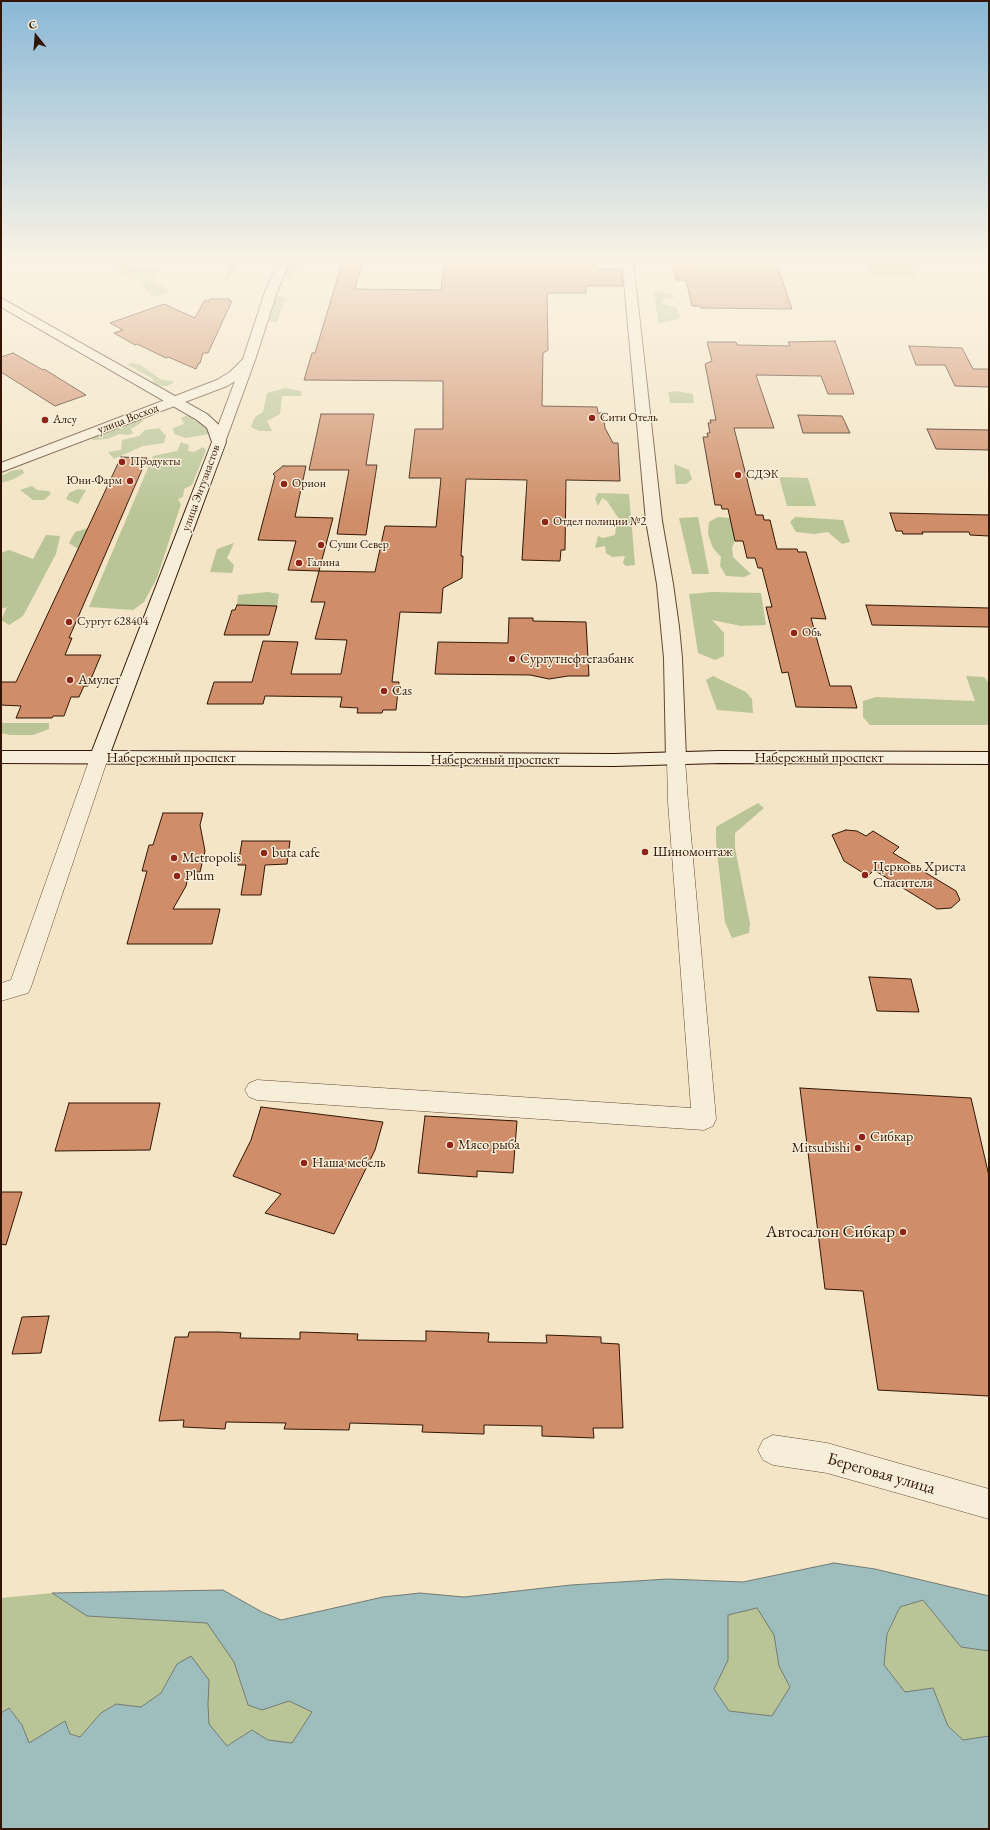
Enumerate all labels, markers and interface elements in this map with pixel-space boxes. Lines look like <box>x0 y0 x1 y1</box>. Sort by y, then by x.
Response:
north arrow <box>16 16 56 56</box>
text: С <box>27 17 38 32</box>
street label: улица Восход <box>96 401 160 437</box>
place label: Сити Отель <box>600 411 658 425</box>
place label: Алсу <box>53 413 77 427</box>
marker: Сити Отель <box>587 413 597 423</box>
marker: Алсу <box>40 415 50 425</box>
street label: улица Энтузиастов <box>179 443 223 533</box>
place label: Продукты <box>130 455 181 469</box>
marker: Продукты <box>117 457 127 467</box>
place label: СДЭК <box>746 468 779 482</box>
marker: СДЭК <box>733 470 743 480</box>
place label: Юни-Фарм <box>66 474 122 488</box>
marker: Юни-Фарм <box>125 476 135 486</box>
place label: Орион <box>292 477 326 491</box>
marker: Орион <box>279 479 289 489</box>
place label: Отдел полиции №2 <box>553 515 646 529</box>
marker: Отдел полиции №2 <box>540 517 550 527</box>
place label: Суши Север <box>329 538 389 552</box>
marker: Суши Север <box>316 540 326 550</box>
place label: Галина <box>307 556 340 570</box>
marker: Галина <box>294 558 304 568</box>
place label: Сургут 628404 <box>77 615 148 629</box>
marker: Сургут 628404 <box>64 617 74 627</box>
place label: Обь <box>802 626 822 640</box>
marker: Обь <box>789 628 799 638</box>
place label: Сургутнефтегазбанк <box>520 651 634 667</box>
marker: Сургутнефтегазбанк <box>507 654 517 664</box>
place label: Амулет <box>78 672 120 688</box>
marker: Амулет <box>65 675 75 685</box>
place label: Cas <box>392 683 412 699</box>
marker: Cas <box>379 686 389 696</box>
street label: Набережный проспект <box>107 750 235 766</box>
street label: Набережный проспект <box>755 750 883 766</box>
street label: Набережный проспект <box>431 752 559 768</box>
place label: Шиномонтаж <box>653 844 733 860</box>
place label: buta cafe <box>272 845 320 861</box>
marker: Шиномонтаж <box>640 847 650 857</box>
marker: buta cafe <box>259 848 269 858</box>
place label: Metropolis <box>182 850 241 866</box>
marker: Metropolis <box>169 853 179 863</box>
place label: Церковь Христа Спасителя <box>873 859 966 892</box>
place label: Plum <box>185 868 214 884</box>
marker: Церковь Христа Спасителя <box>860 870 870 880</box>
marker: Plum <box>172 871 182 881</box>
place label: Сибкар <box>870 1129 913 1145</box>
marker: Сибкар <box>857 1132 867 1142</box>
place label: Мясо рыба <box>458 1137 520 1153</box>
marker: Мясо рыба <box>445 1140 455 1150</box>
place label: Mitsubishi <box>792 1140 850 1156</box>
marker: Mitsubishi <box>853 1143 863 1153</box>
place label: Наша мебель <box>312 1155 386 1171</box>
marker: Наша мебель <box>299 1158 309 1168</box>
place label: Автосалон Сибкар <box>766 1222 895 1242</box>
marker: Автосалон Сибкар <box>898 1227 908 1237</box>
street label: Береговая улица <box>825 1449 937 1499</box>

